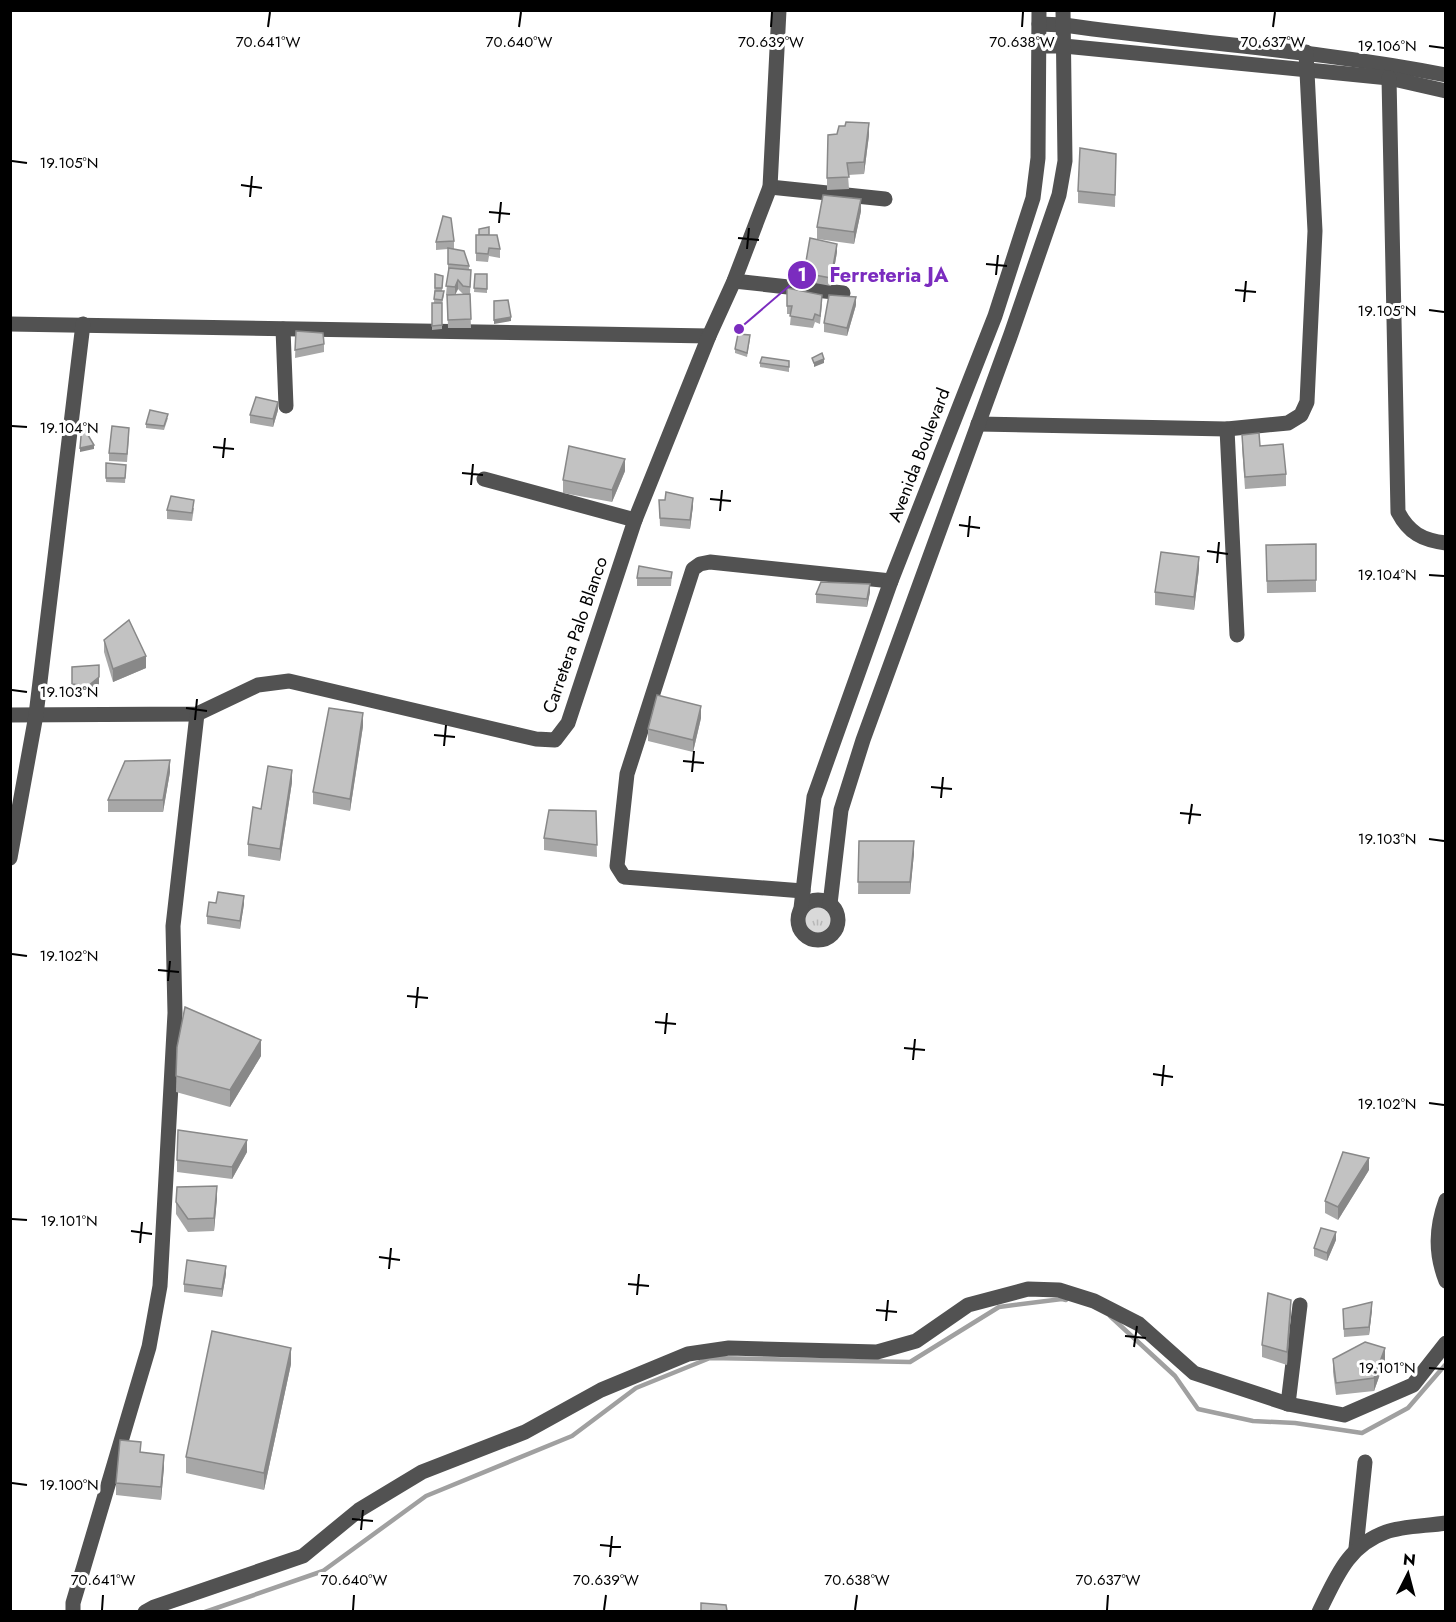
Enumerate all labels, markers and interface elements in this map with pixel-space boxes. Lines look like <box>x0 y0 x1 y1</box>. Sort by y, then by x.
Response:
text: 70.641°W <box>236 31 300 53</box>
text: 70.640°W <box>486 31 553 53</box>
text: 70.639°W <box>738 31 804 53</box>
text: 70.638°W <box>989 31 1055 53</box>
text: 70.637°W <box>1241 31 1306 53</box>
text: 19.106°N <box>1357 35 1417 57</box>
text: 19.105°N <box>40 152 98 174</box>
callout: Ferreteria JA <box>787 256 960 294</box>
text: Ferreteria JA <box>829 261 949 290</box>
text: 1 <box>797 262 807 288</box>
text: 19.105°N <box>1358 300 1416 322</box>
street label: Avenida Boulevard <box>881 384 957 526</box>
text: 19.104°N <box>39 417 99 439</box>
street label: Carretera Palo Blanco <box>536 553 614 717</box>
text: 19.104°N <box>1357 564 1417 586</box>
text: 19.103°N <box>40 681 98 703</box>
text: 19.103°N <box>1358 828 1416 850</box>
text: 19.102°N <box>40 945 98 967</box>
text: 19.102°N <box>1358 1093 1416 1115</box>
text: 19.101°N <box>40 1210 98 1232</box>
text: 19.101°N <box>1358 1357 1416 1379</box>
text: 19.100°N <box>39 1474 99 1496</box>
north arrow <box>1378 1544 1438 1604</box>
text: N <box>1402 1547 1417 1572</box>
text: 70.641°W <box>71 1569 135 1591</box>
text: 70.640°W <box>321 1569 388 1591</box>
text: 70.639°W <box>573 1569 639 1591</box>
text: 70.638°W <box>824 1569 890 1591</box>
text: 70.637°W <box>1076 1569 1141 1591</box>

